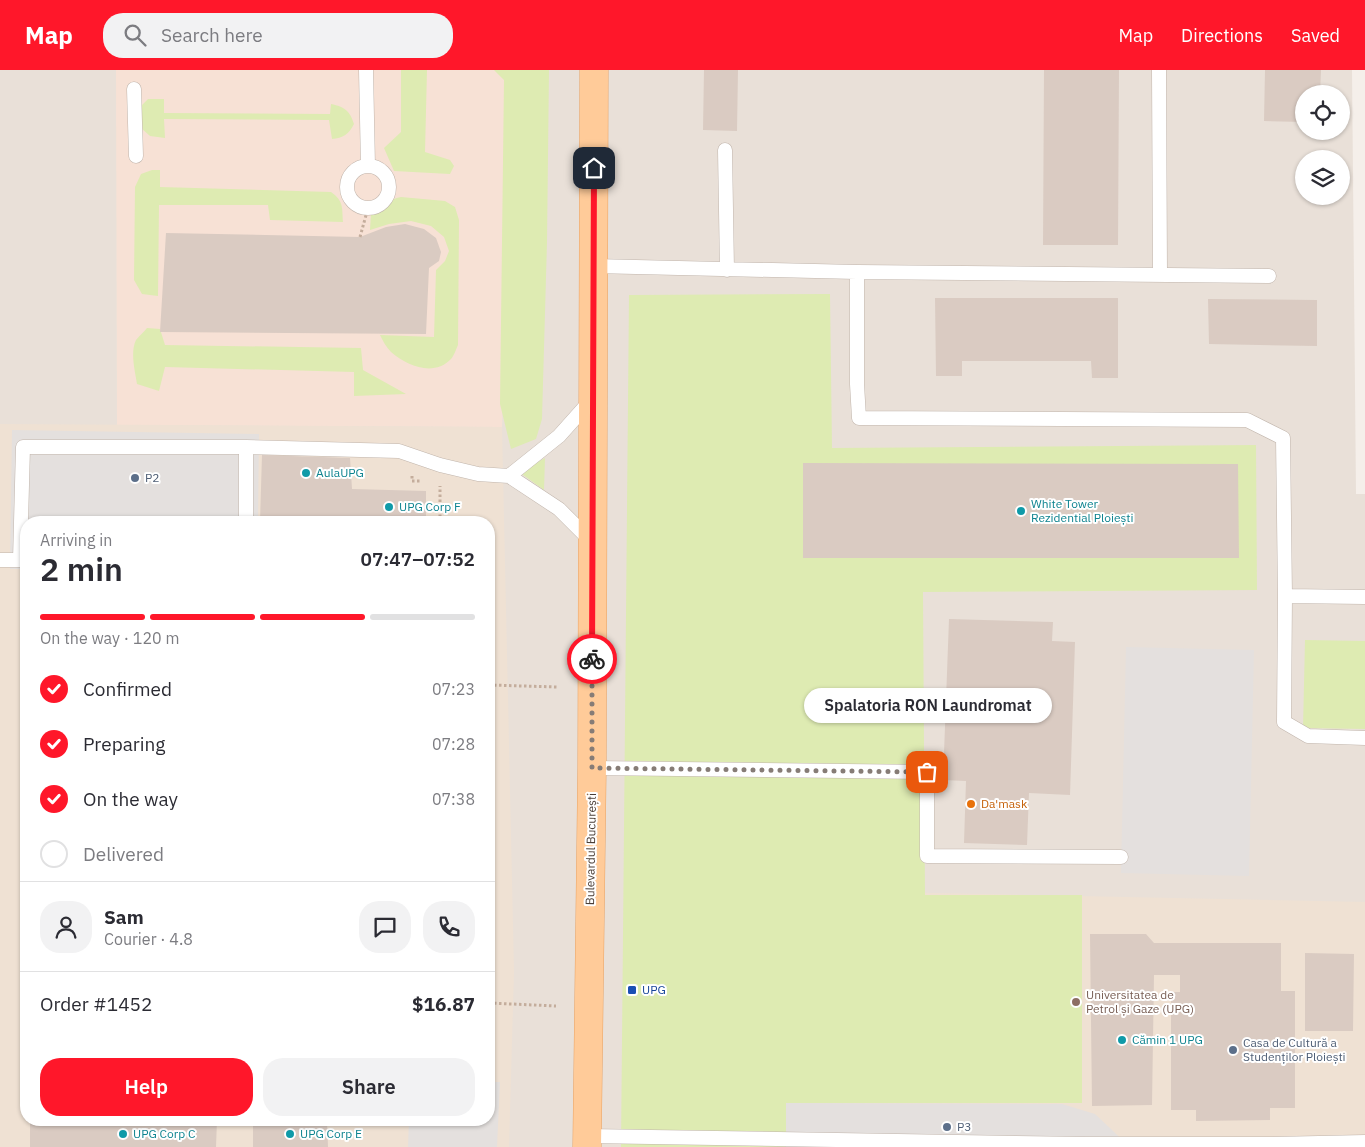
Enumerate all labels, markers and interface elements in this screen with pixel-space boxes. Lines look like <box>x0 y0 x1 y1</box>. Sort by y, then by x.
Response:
search box <box>103 13 453 58</box>
text: Map <box>25 19 73 51</box>
icon: search <box>121 21 149 49</box>
text: Search here <box>161 23 263 47</box>
text: Map <box>1118 24 1153 47</box>
text: Directions <box>1181 24 1263 47</box>
text: Saved <box>1291 24 1340 47</box>
map controls <box>1295 85 1350 205</box>
button: locate <box>1295 85 1350 140</box>
pin <box>573 147 615 189</box>
button: layers <box>1295 150 1350 205</box>
icon: home <box>580 154 608 182</box>
place label: AulaUPG <box>316 465 364 480</box>
marker: AulaUPG <box>300 467 312 479</box>
place label: P2 <box>145 470 159 485</box>
marker: P2 <box>129 472 141 484</box>
place label: White Tower Rezidential Ploiești <box>1031 496 1134 525</box>
place label: UPG Corp F <box>399 499 461 514</box>
marker: UPG Corp F <box>383 501 395 513</box>
marker: White Tower Rezidential Ploiești <box>1015 505 1027 517</box>
text: Arriving in <box>40 530 112 550</box>
text: 07:47–07:52 <box>361 547 475 571</box>
text: 2 min <box>40 548 123 590</box>
text: On the way · 120 m <box>40 628 179 648</box>
courier <box>567 634 617 684</box>
icon: bike <box>578 645 606 673</box>
icon: check <box>40 675 68 703</box>
text: Confirmed <box>83 677 172 701</box>
text: 07:23 <box>432 679 475 699</box>
callout: Spalatoria RON Laundromat <box>803 687 1051 722</box>
text: Spalatoria RON Laundromat <box>824 695 1032 715</box>
icon: check <box>40 730 68 758</box>
text: Preparing <box>83 732 165 756</box>
text: 07:28 <box>432 734 475 754</box>
pin <box>906 751 948 793</box>
icon: bag <box>913 758 941 786</box>
icon: check <box>40 785 68 813</box>
text: On the way <box>83 787 178 811</box>
text: 07:38 <box>432 789 475 809</box>
street label: Bulevardul București <box>582 793 599 905</box>
place label: Da'mask <box>981 796 1028 811</box>
marker: Da'mask <box>965 798 977 810</box>
text: Delivered <box>83 842 164 866</box>
button: person <box>40 901 92 953</box>
button: chat <box>359 901 411 953</box>
button: phone <box>423 901 475 953</box>
text: Sam <box>104 905 144 929</box>
text: Courier · 4.8 <box>104 929 193 949</box>
place label: UPG <box>642 982 666 997</box>
marker: UPG <box>626 984 638 996</box>
place label: Universitatea de Petrol și Gaze (UPG) <box>1086 987 1194 1016</box>
text: Order #1452 <box>40 992 152 1016</box>
text: $16.87 <box>412 992 475 1016</box>
marker: Universitatea de Petrol și Gaze (UPG) <box>1070 996 1082 1008</box>
place label: Cămin 1 UPG <box>1132 1032 1203 1047</box>
marker: Cămin 1 UPG <box>1116 1034 1128 1046</box>
place label: Casa de Cultură a Studenților Ploiești <box>1243 1035 1346 1064</box>
marker: Casa de Cultură a Studenților Ploiești <box>1227 1044 1239 1056</box>
button: Help <box>40 1058 253 1116</box>
button: Share <box>263 1058 475 1116</box>
place label: P3 <box>957 1119 971 1134</box>
marker: P3 <box>941 1121 953 1133</box>
place label: UPG Corp C <box>133 1126 196 1141</box>
place label: UPG Corp E <box>300 1126 362 1141</box>
marker: UPG Corp C <box>117 1128 129 1140</box>
marker: UPG Corp E <box>284 1128 296 1140</box>

